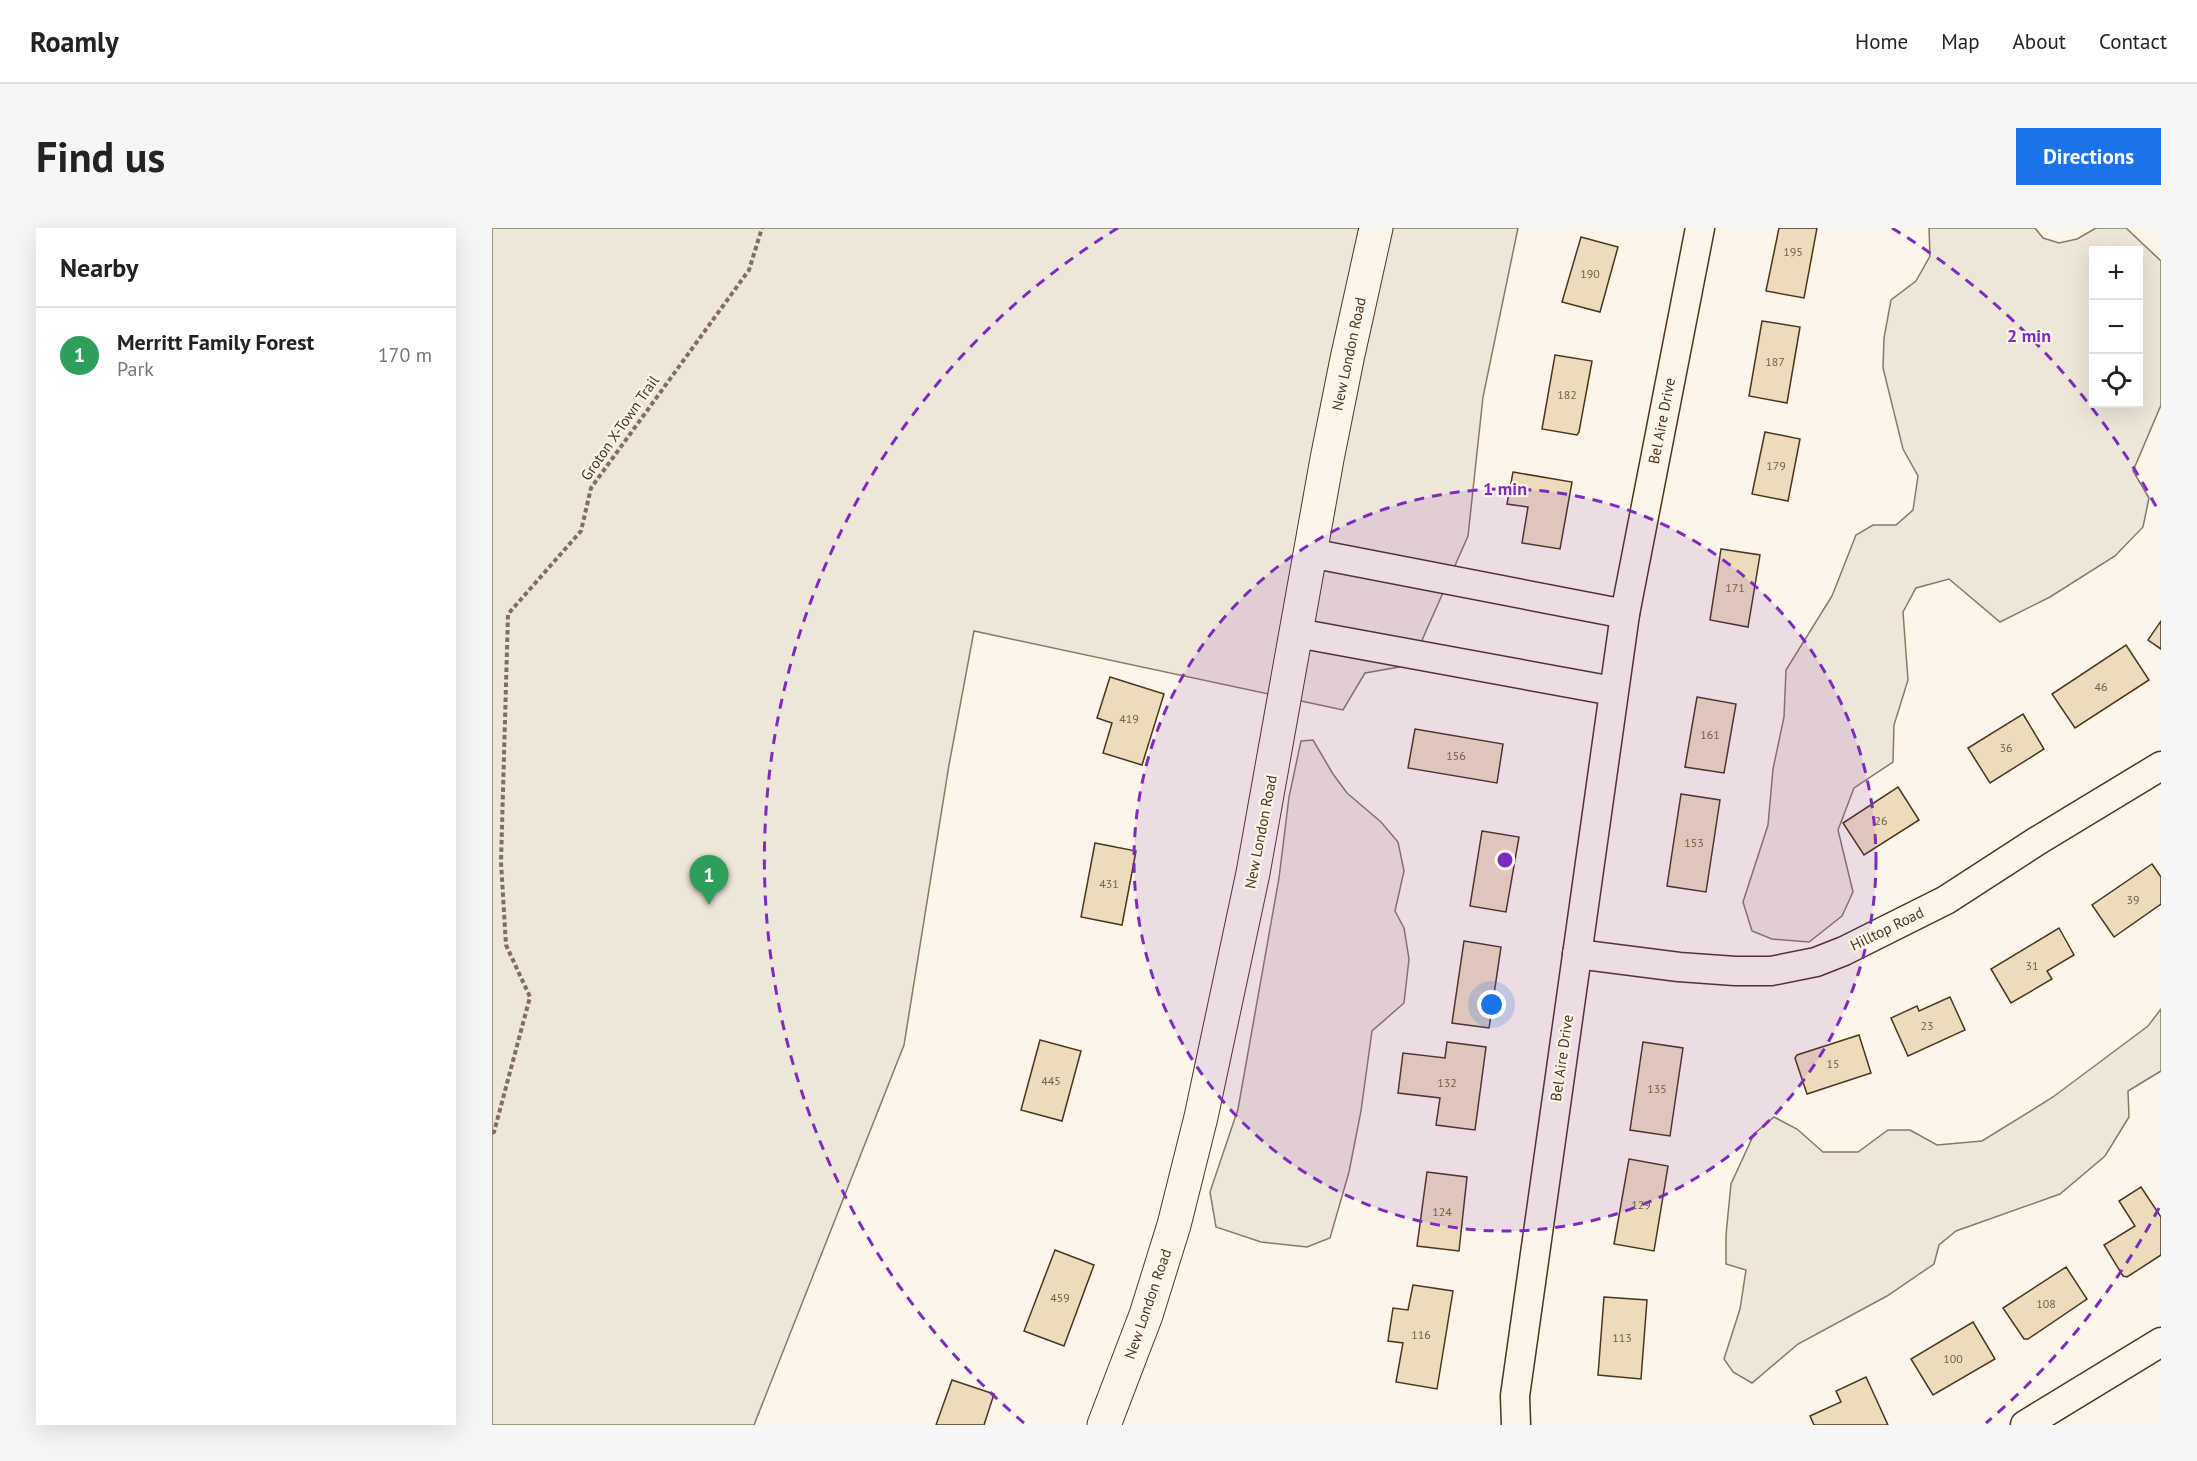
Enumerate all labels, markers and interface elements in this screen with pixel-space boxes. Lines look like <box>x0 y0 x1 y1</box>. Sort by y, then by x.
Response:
text: Roamly <box>30 23 119 60</box>
text: Home <box>1855 28 1908 55</box>
text: Map <box>1941 28 1980 55</box>
text: About <box>2013 28 2066 55</box>
text: Contact <box>2099 28 2167 55</box>
button: Directions <box>2016 128 2161 185</box>
text: Find us <box>36 129 165 184</box>
house number: 195 <box>1783 244 1803 259</box>
map controls <box>2089 246 2143 408</box>
button: + <box>2089 246 2143 300</box>
text: Nearby <box>60 251 138 284</box>
house number: 190 <box>1580 266 1600 281</box>
street label: New London Road <box>1327 295 1370 412</box>
button: − <box>2089 300 2143 354</box>
text: 2 min <box>2007 324 2051 347</box>
text: Merritt Family Forest <box>117 328 314 356</box>
text: 1 <box>74 342 85 368</box>
text: 170 m <box>378 342 432 368</box>
house number: 187 <box>1765 354 1785 369</box>
button: locate <box>2089 354 2143 408</box>
text: Park <box>117 356 154 382</box>
street label: Groton X-Town Trail <box>576 371 663 484</box>
street label: Bel Aire Drive <box>1644 376 1679 466</box>
house number: 182 <box>1557 387 1577 402</box>
house number: 179 <box>1766 458 1786 473</box>
text: 1 min <box>1483 477 1527 500</box>
house number: 171 <box>1725 580 1745 595</box>
house number: 46 <box>2094 679 2108 694</box>
house number: 419 <box>1119 711 1139 726</box>
house number: 161 <box>1700 727 1720 742</box>
house number: 36 <box>1999 740 2013 755</box>
house number: 156 <box>1446 748 1466 763</box>
street label: New London Road <box>1240 773 1281 890</box>
house number: 26 <box>1874 813 1888 828</box>
house number: 153 <box>1684 835 1704 850</box>
centre of rings <box>1495 850 1515 870</box>
pin: 1 <box>690 856 728 905</box>
house number: 431 <box>1099 876 1119 891</box>
house number: 39 <box>2126 892 2140 907</box>
street label: Hilltop Road <box>1847 903 1927 955</box>
house number: 31 <box>2025 958 2039 973</box>
your location <box>1477 990 1506 1019</box>
street label: Bel Aire Drive <box>1546 1013 1577 1103</box>
house number: 23 <box>1920 1018 1934 1033</box>
house number: 15 <box>1826 1056 1840 1071</box>
house number: 445 <box>1041 1073 1061 1088</box>
house number: 132 <box>1437 1075 1457 1090</box>
house number: 135 <box>1647 1081 1667 1096</box>
house number: 129 <box>1631 1197 1651 1212</box>
house number: 124 <box>1432 1204 1452 1219</box>
street label: New London Road <box>1120 1246 1175 1361</box>
house number: 459 <box>1050 1290 1070 1305</box>
house number: 108 <box>2036 1296 2056 1311</box>
house number: 116 <box>1411 1327 1431 1342</box>
house number: 113 <box>1612 1330 1632 1345</box>
house number: 100 <box>1943 1351 1963 1366</box>

